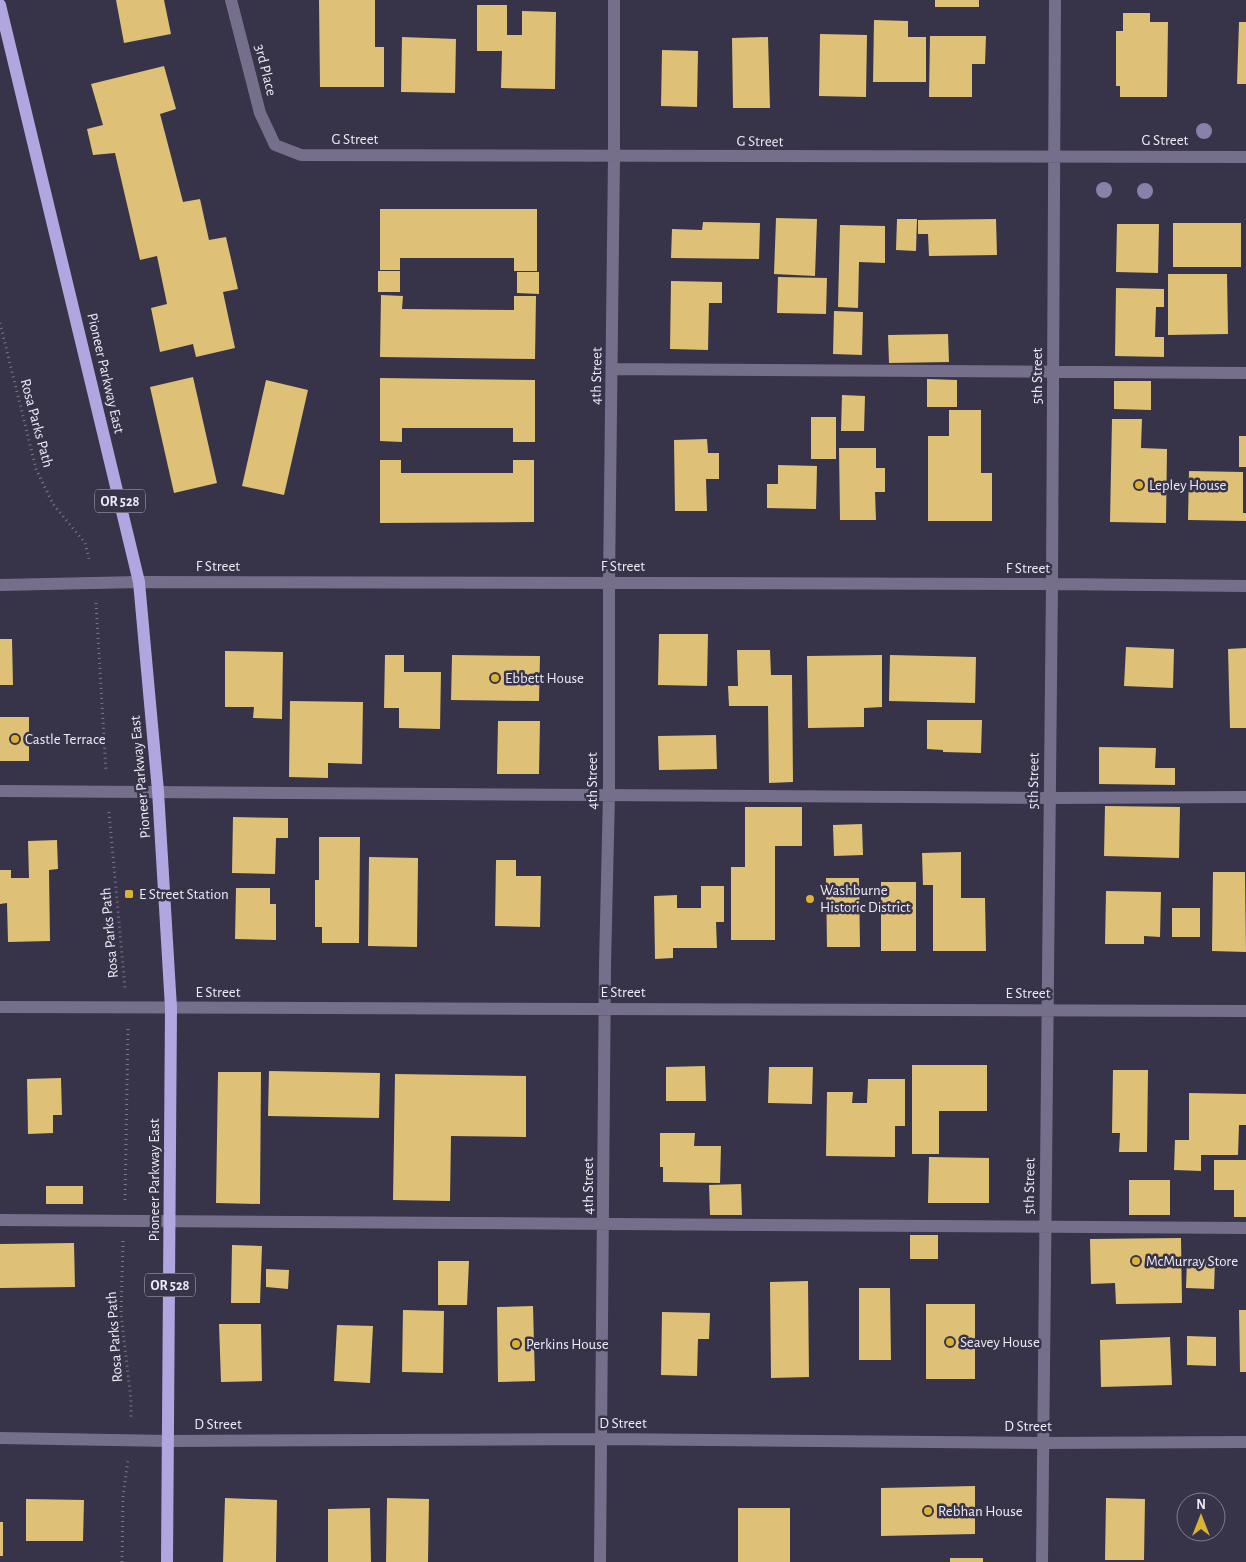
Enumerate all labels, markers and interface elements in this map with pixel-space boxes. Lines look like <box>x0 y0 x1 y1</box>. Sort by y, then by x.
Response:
street label: 3rd Place <box>252 43 279 97</box>
street label: G Street <box>332 132 379 147</box>
street label: G Street <box>1142 133 1189 148</box>
street label: G Street <box>736 134 784 149</box>
street label: Pioneer Parkway East <box>84 311 127 435</box>
street label: 4th Street <box>588 347 605 405</box>
street label: 5th Street <box>1030 347 1045 404</box>
street label: Rosa Parks Path <box>18 377 56 469</box>
place label: Lepley House <box>1149 478 1227 493</box>
marker: Lepley House <box>1133 479 1145 491</box>
road number: OR 528 <box>95 490 145 512</box>
street label: F Street <box>196 559 240 574</box>
street label: F Street <box>601 559 645 574</box>
street label: F Street <box>1006 561 1050 576</box>
place label: Ebbett House <box>505 671 584 686</box>
marker: Ebbett House <box>489 672 501 684</box>
street label: Pioneer Parkway East <box>128 715 153 839</box>
place label: Castle Terrace <box>25 732 106 747</box>
marker: Castle Terrace <box>9 733 21 745</box>
street label: 4th Street <box>585 752 600 810</box>
street label: 5th Street <box>1026 752 1041 809</box>
place label: Washburne Historic District <box>820 883 911 915</box>
street label: Rosa Parks Path <box>98 887 121 979</box>
place label: E Street Station <box>139 887 229 902</box>
marker: E Street Station <box>123 888 135 900</box>
marker: Washburne Historic District <box>804 893 816 905</box>
street label: E Street <box>195 985 241 1000</box>
street label: E Street <box>600 985 646 1000</box>
street label: E Street <box>1005 986 1051 1001</box>
street label: Pioneer Parkway East <box>147 1118 162 1242</box>
street label: 4th Street <box>581 1157 596 1215</box>
street label: 5th Street <box>1022 1157 1037 1214</box>
place label: McMurray Store <box>1146 1254 1238 1269</box>
marker: McMurray Store <box>1130 1255 1142 1267</box>
road number: OR 528 <box>145 1274 195 1296</box>
street label: Rosa Parks Path <box>104 1291 125 1383</box>
place label: Seavey House <box>960 1335 1040 1350</box>
marker: Seavey House <box>944 1336 956 1348</box>
place label: Perkins House <box>526 1337 609 1352</box>
marker: Perkins House <box>510 1338 522 1350</box>
street label: D Street <box>599 1416 647 1431</box>
street label: D Street <box>194 1417 242 1432</box>
street label: D Street <box>1004 1419 1052 1434</box>
north arrow <box>1176 1492 1226 1542</box>
text: N <box>1196 1498 1206 1512</box>
place label: Rebhan House <box>938 1504 1023 1519</box>
marker: Rebhan House <box>922 1505 934 1517</box>

